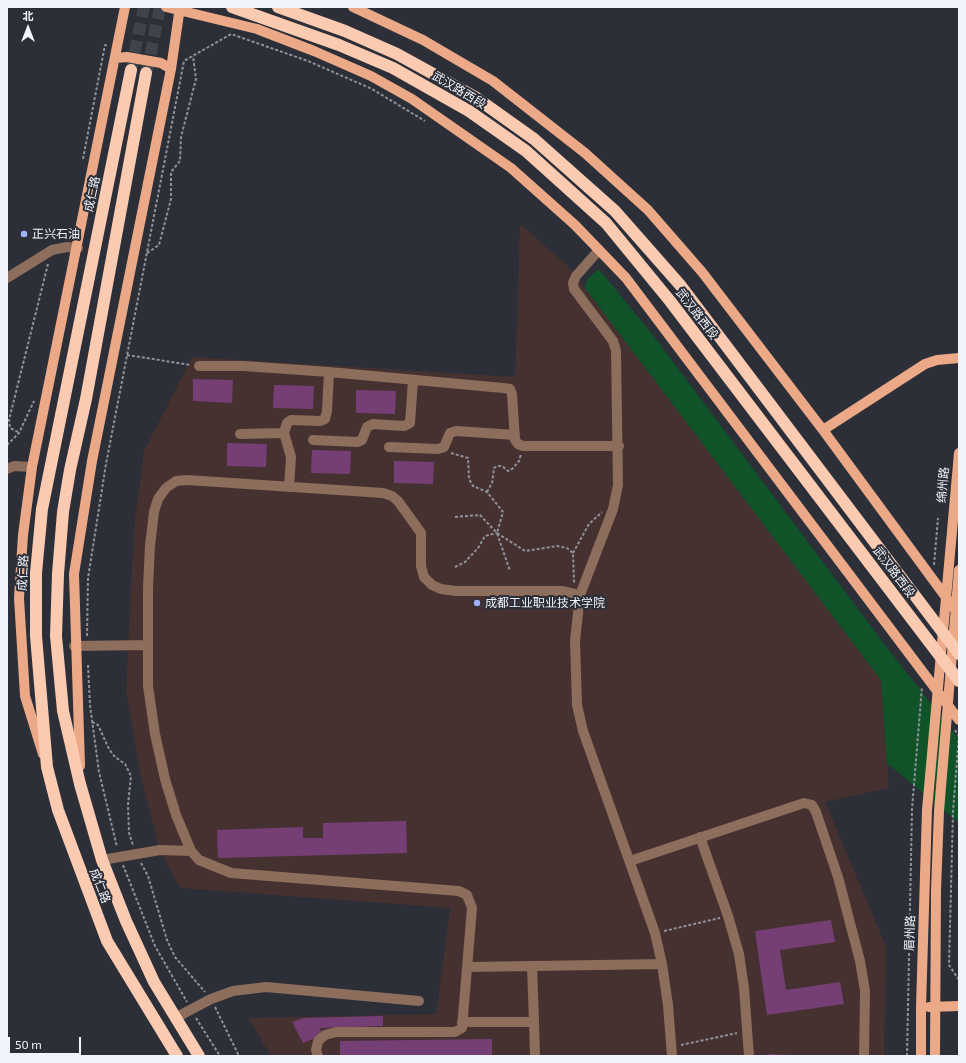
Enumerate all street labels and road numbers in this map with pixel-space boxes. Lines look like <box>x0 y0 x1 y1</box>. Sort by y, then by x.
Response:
street label: 武汉路西段 <box>430 68 488 112</box>
street label: 成仁路 <box>81 175 103 213</box>
street label: 武汉路西段 <box>673 286 721 342</box>
street label: 绵州路 <box>934 466 952 504</box>
street label: 武汉路西段 <box>870 544 918 600</box>
street label: 成仁路 <box>15 555 31 591</box>
street label: 成仁路 <box>87 867 113 905</box>
street label: 眉州路 <box>902 915 918 951</box>

